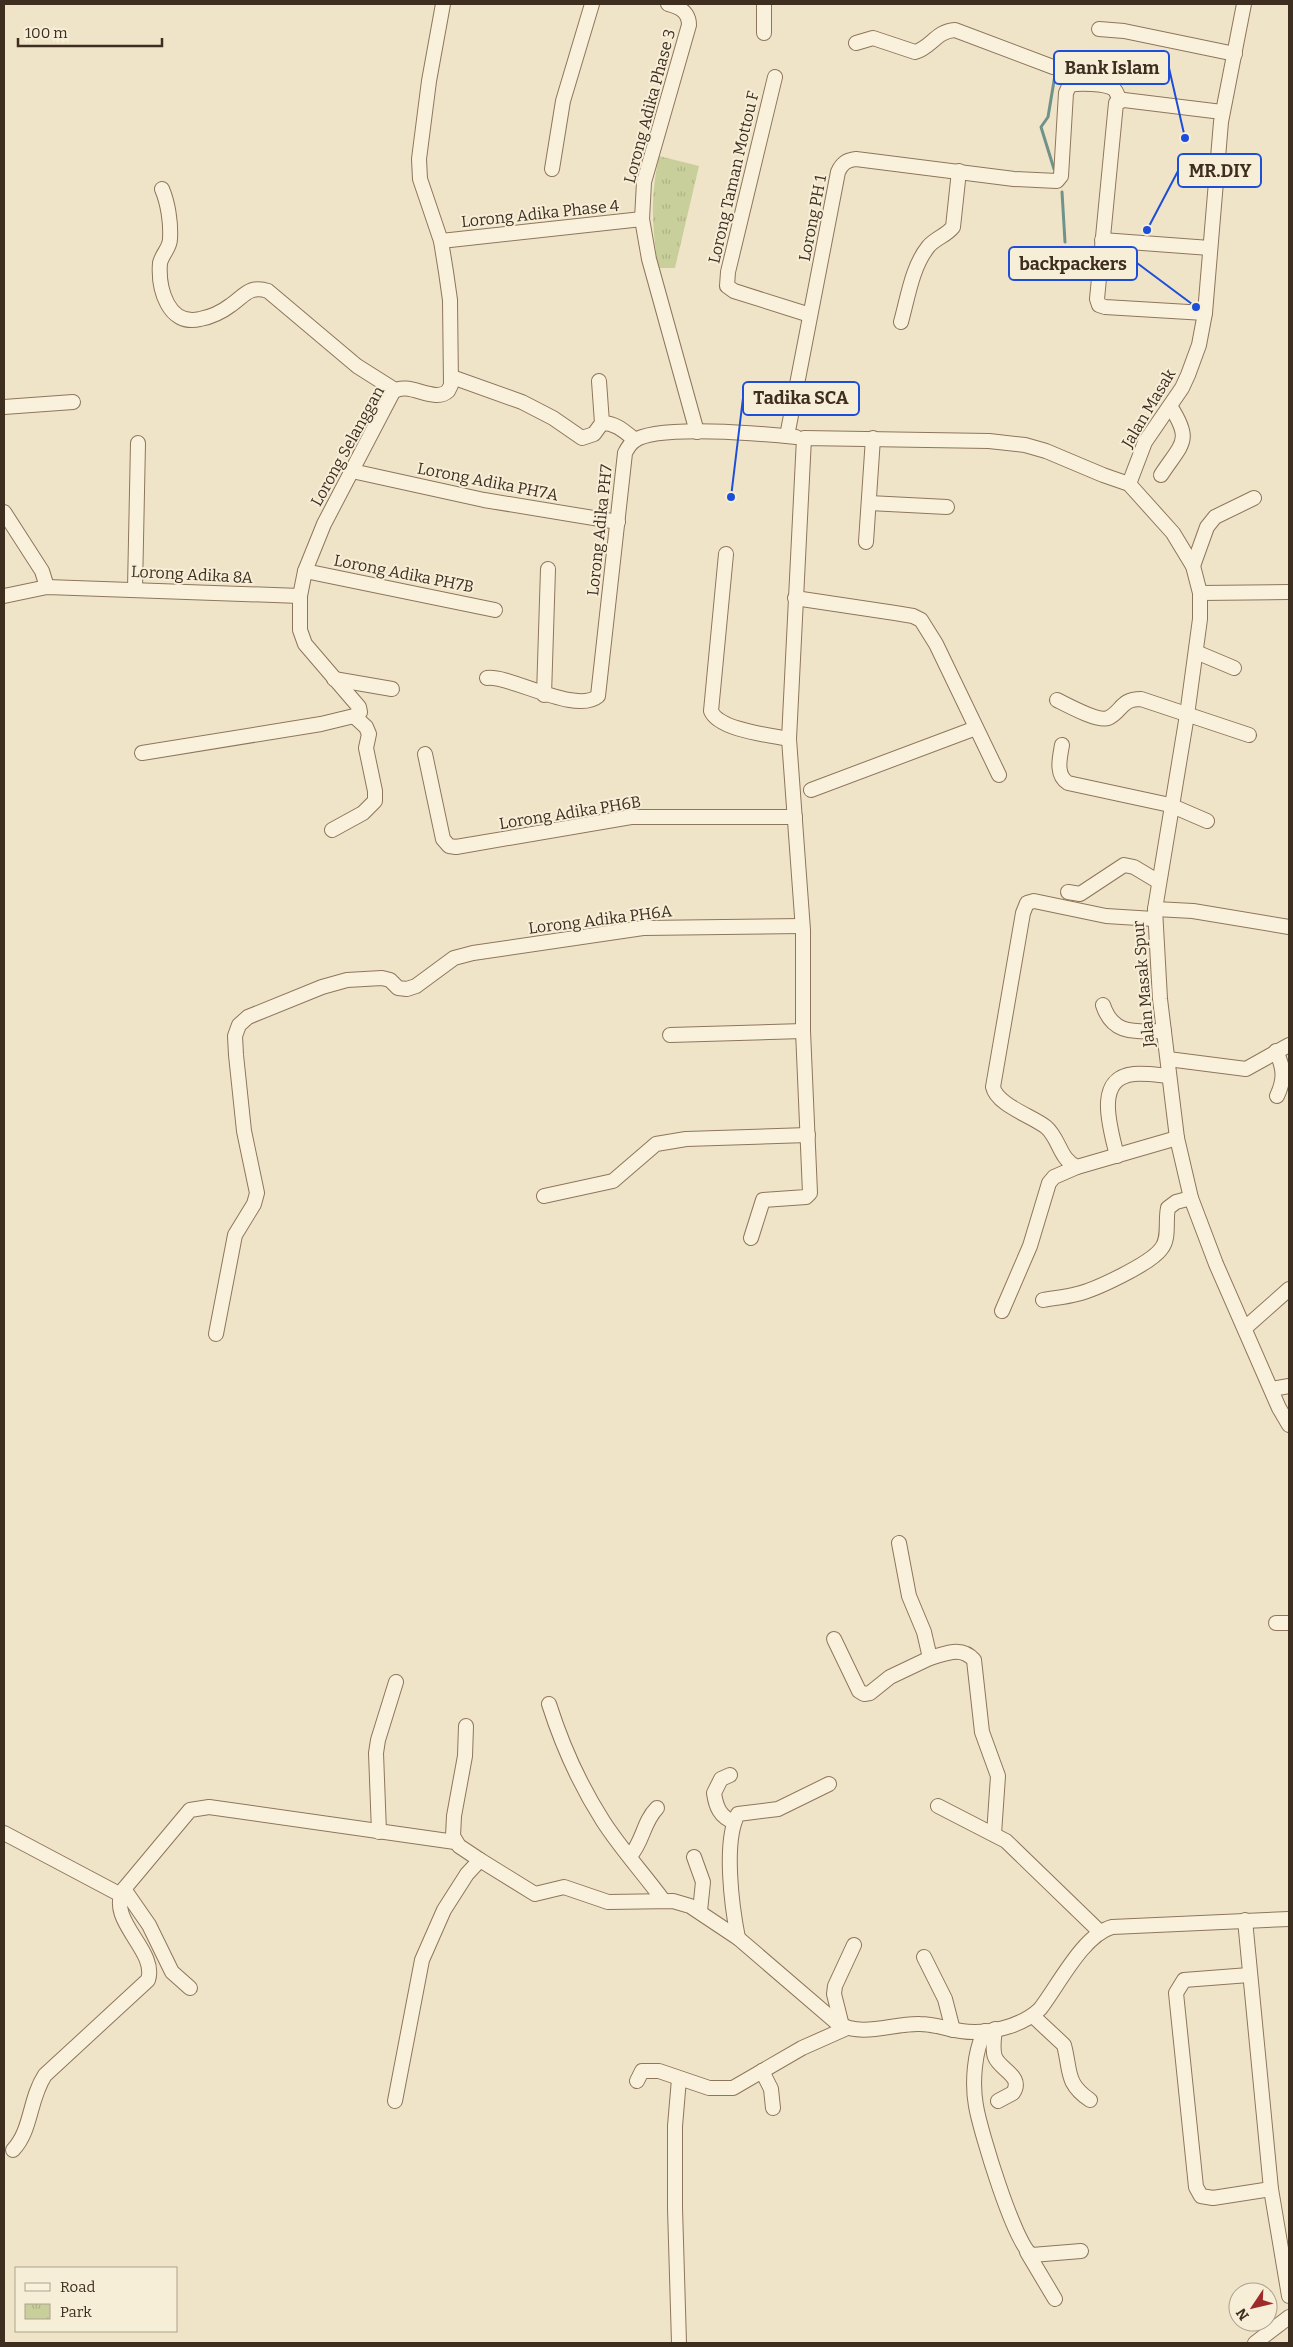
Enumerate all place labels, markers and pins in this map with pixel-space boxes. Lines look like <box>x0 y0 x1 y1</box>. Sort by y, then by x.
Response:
callout: Bank Islam <box>1054 51 1169 84</box>
callout: MR.DIY <box>1178 154 1261 187</box>
callout: backpackers <box>1009 247 1137 280</box>
callout: Tadika SCA <box>743 382 859 415</box>

